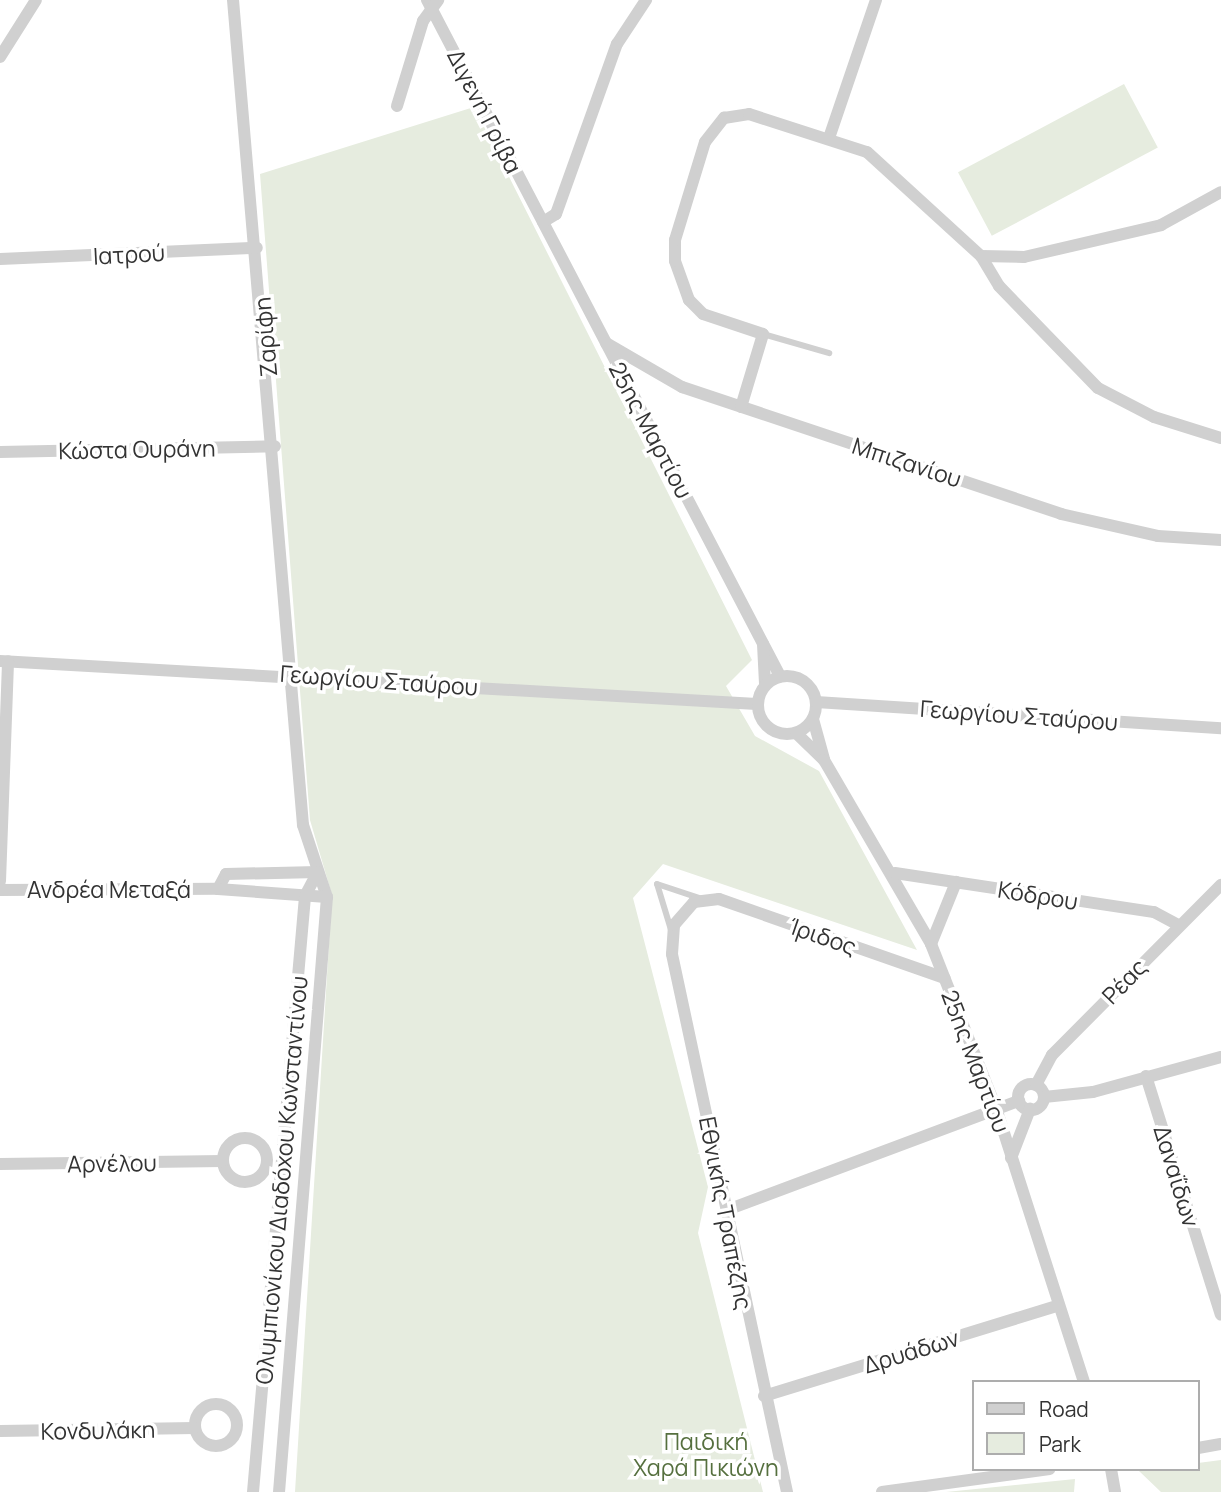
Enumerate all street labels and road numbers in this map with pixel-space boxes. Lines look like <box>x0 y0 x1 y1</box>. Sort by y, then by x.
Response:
street label: Διγενή Γρίβα <box>442 44 528 178</box>
street label: Ιατρού <box>92 238 166 270</box>
street label: Ζαρίφη <box>248 296 282 378</box>
street label: 25ης Μαρτίου <box>603 357 699 503</box>
street label: Μπιζανίου <box>849 431 965 493</box>
street label: Κώστα Ουράνη <box>58 434 216 464</box>
street label: Γεωργίου Σταύρου <box>279 659 479 701</box>
street label: Γεωργίου Σταύρου <box>919 694 1119 736</box>
street label: Ανδρέα Μεταξά <box>27 875 191 903</box>
street label: Κόδρου <box>996 875 1080 915</box>
street label: Ίριδος <box>786 912 860 960</box>
street label: Ρέας <box>1096 953 1152 1009</box>
street label: Ολυμπιονίκου Διαδόχου Κωνσταντίνου <box>249 975 313 1385</box>
street label: 25ης Μαρτίου <box>936 986 1016 1136</box>
street label: Εθνικής Τραπέζης <box>694 1114 758 1312</box>
street label: Δαναΐδων <box>1148 1122 1206 1230</box>
street label: Αρνέλου <box>67 1148 157 1178</box>
street label: Δρυάδων <box>860 1323 962 1379</box>
street label: Κονδυλάκη <box>40 1415 156 1445</box>

